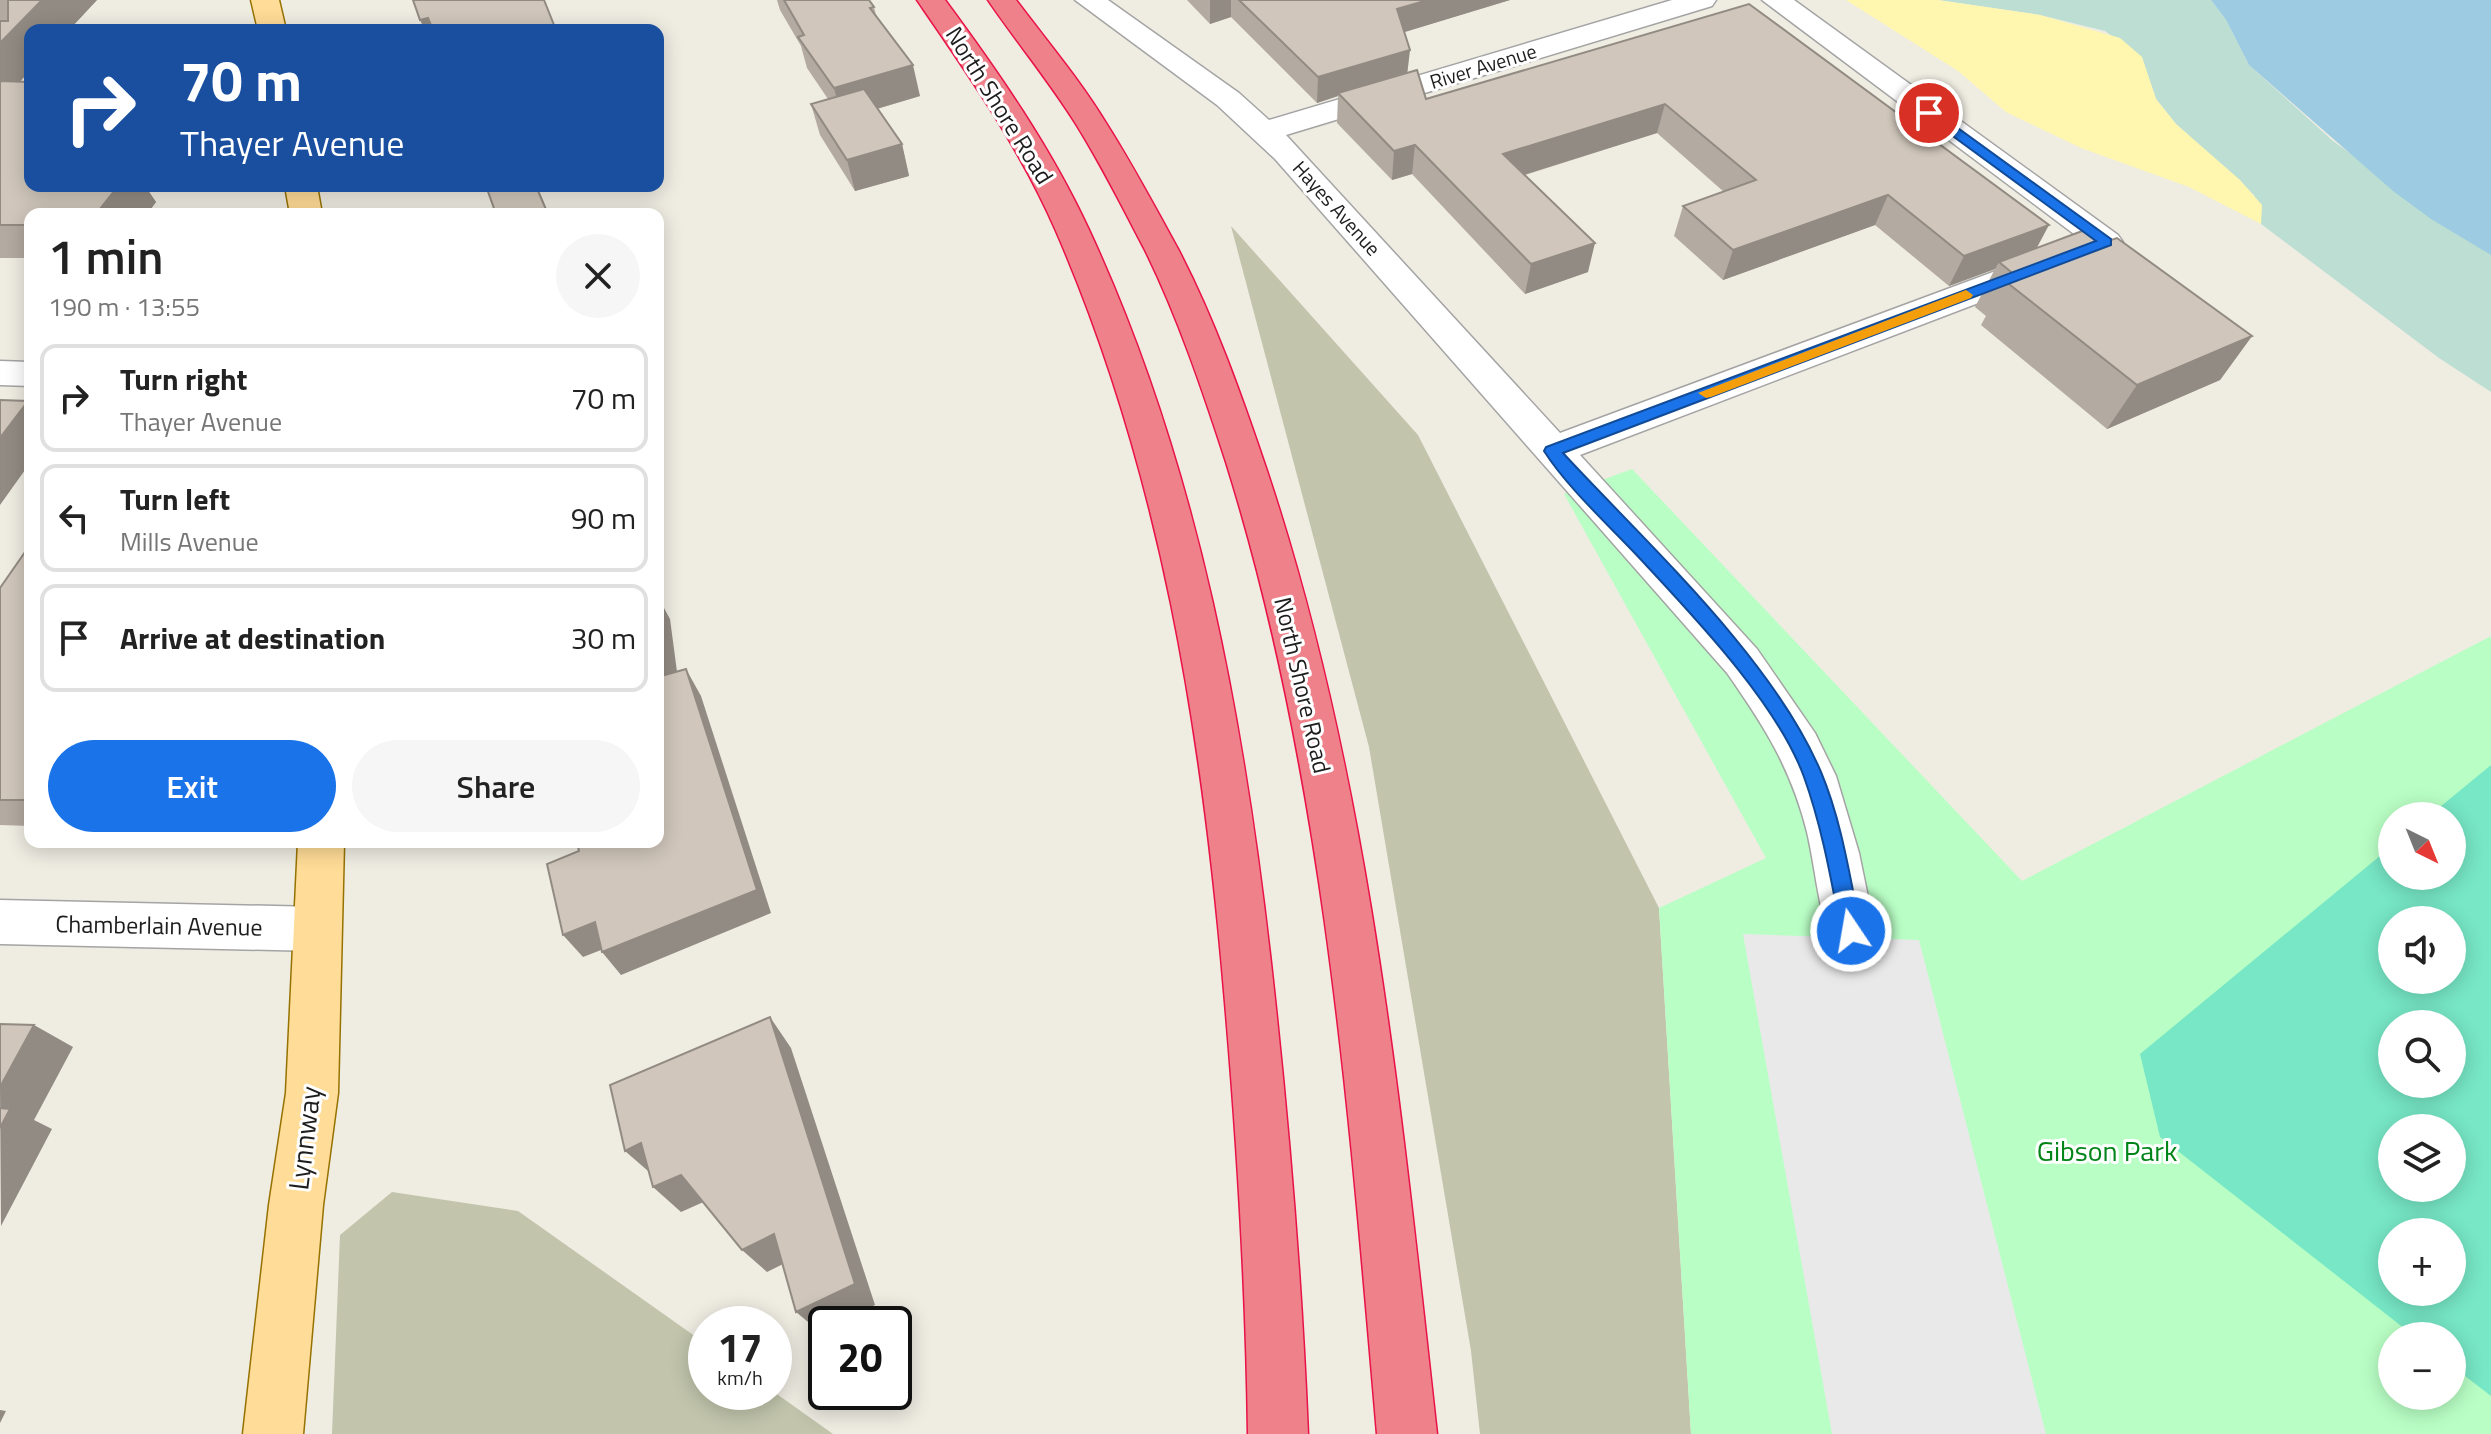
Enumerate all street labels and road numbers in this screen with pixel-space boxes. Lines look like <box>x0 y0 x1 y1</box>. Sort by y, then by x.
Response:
street label: North Shore Road <box>937 19 1063 191</box>
street label: River Avenue <box>1426 35 1540 97</box>
street label: Hayes Avenue <box>1286 153 1388 263</box>
street label: North Shore Road <box>1265 593 1341 777</box>
street label: Chamberlain Avenue <box>55 905 263 945</box>
street label: Lynnway <box>276 1084 332 1192</box>

